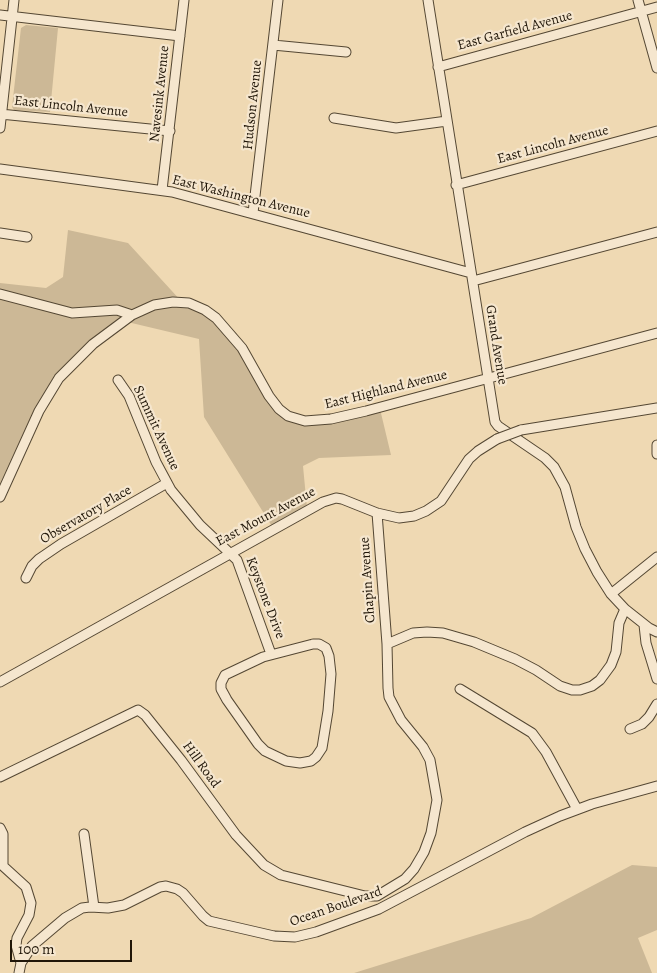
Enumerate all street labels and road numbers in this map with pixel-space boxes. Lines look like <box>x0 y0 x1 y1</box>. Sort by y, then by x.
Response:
street label: East Garfield Avenue <box>456 8 574 54</box>
street label: Navesink Avenue <box>147 45 173 143</box>
street label: Hudson Avenue <box>240 59 266 151</box>
street label: East Lincoln Avenue <box>13 93 129 121</box>
street label: East Lincoln Avenue <box>496 122 610 168</box>
street label: East Washington Avenue <box>170 172 312 222</box>
street label: Grand Avenue <box>481 304 511 386</box>
street label: East Highland Avenue <box>323 367 449 413</box>
street label: Summit Avenue <box>129 383 183 473</box>
street label: Observatory Place <box>37 482 135 548</box>
street label: East Mount Avenue <box>213 484 319 550</box>
street label: Chapin Avenue <box>357 536 379 624</box>
street label: Keystone Drive <box>242 555 288 641</box>
street label: Hill Road <box>179 739 223 791</box>
street label: Ocean Boulevard <box>288 883 384 931</box>

